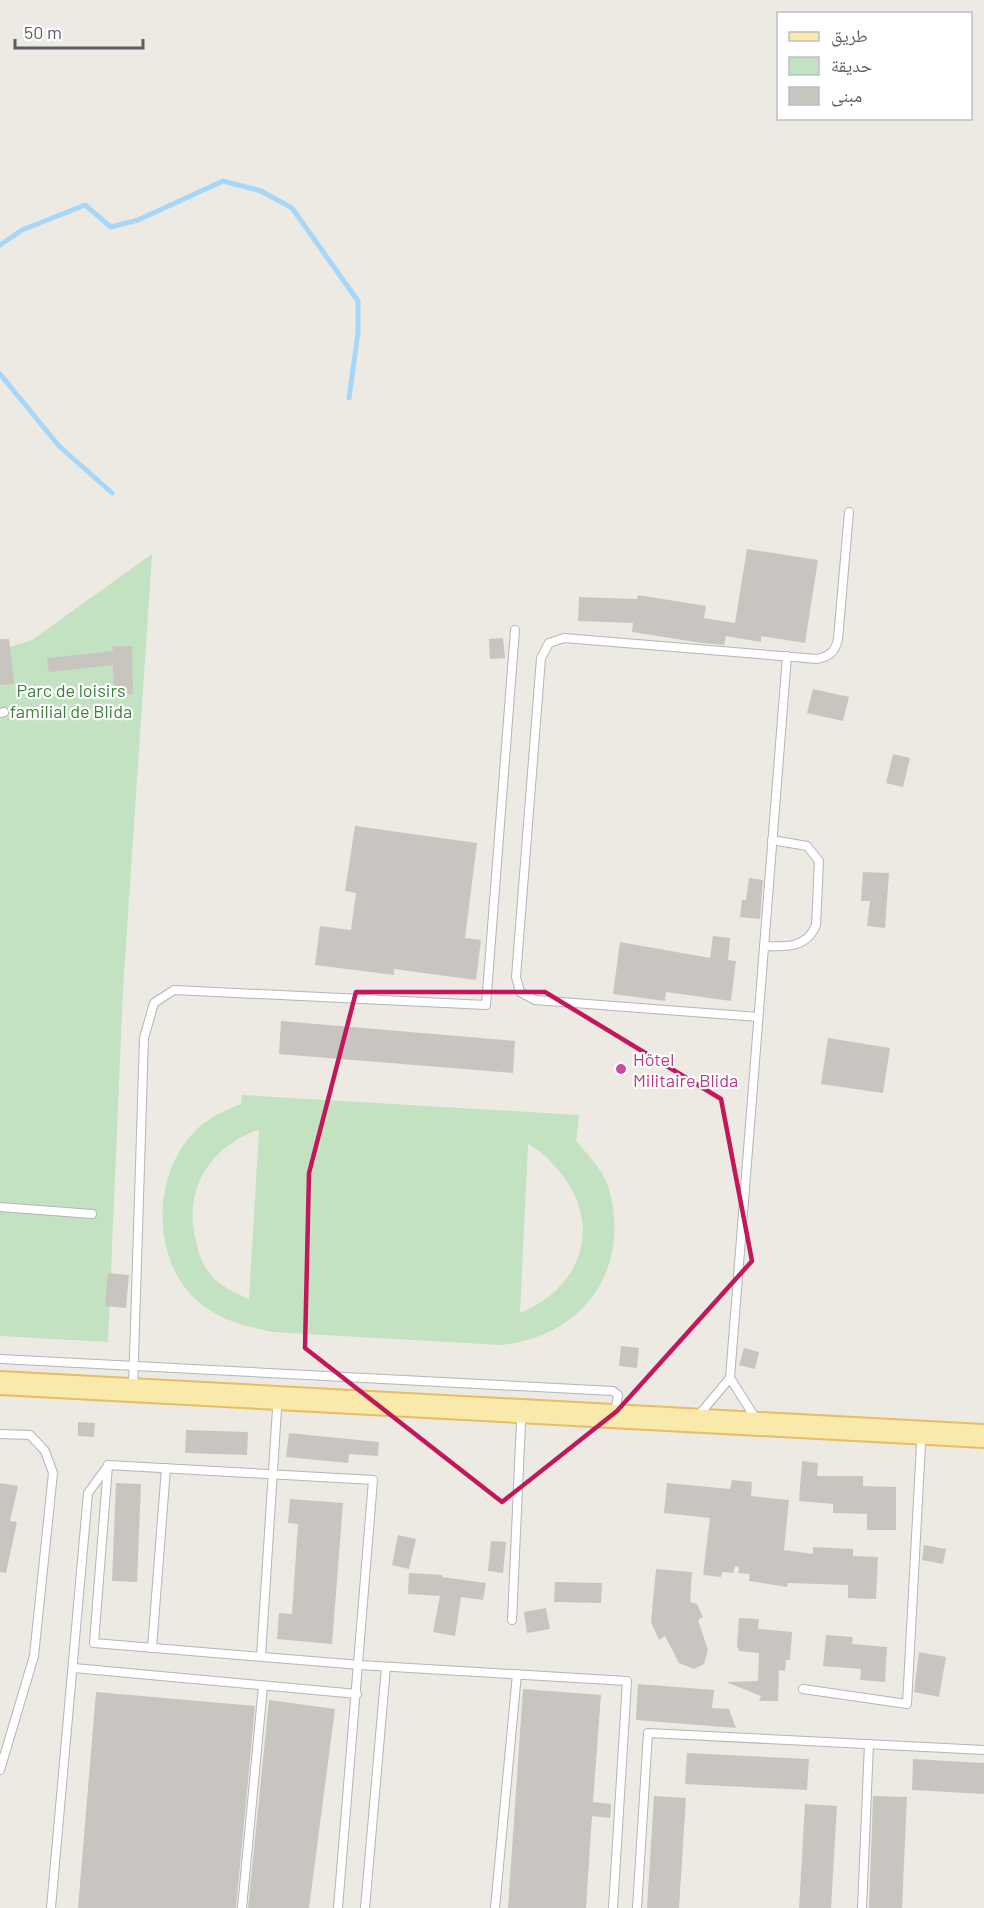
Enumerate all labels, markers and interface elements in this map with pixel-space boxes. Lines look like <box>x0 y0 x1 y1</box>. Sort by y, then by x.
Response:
scale bar <box>15 12 142 50</box>
legend <box>777 12 972 120</box>
text: 50 m <box>24 21 62 43</box>
text: طريق <box>831 24 868 47</box>
text: حديقة <box>831 54 872 76</box>
text: مبنى <box>831 84 862 107</box>
park label: Parc de loisirs familial de Blida <box>10 679 132 722</box>
place label: Hôtel Militaire Blida <box>633 1048 738 1091</box>
marker: Hôtel Militaire Blida <box>614 1062 628 1076</box>

